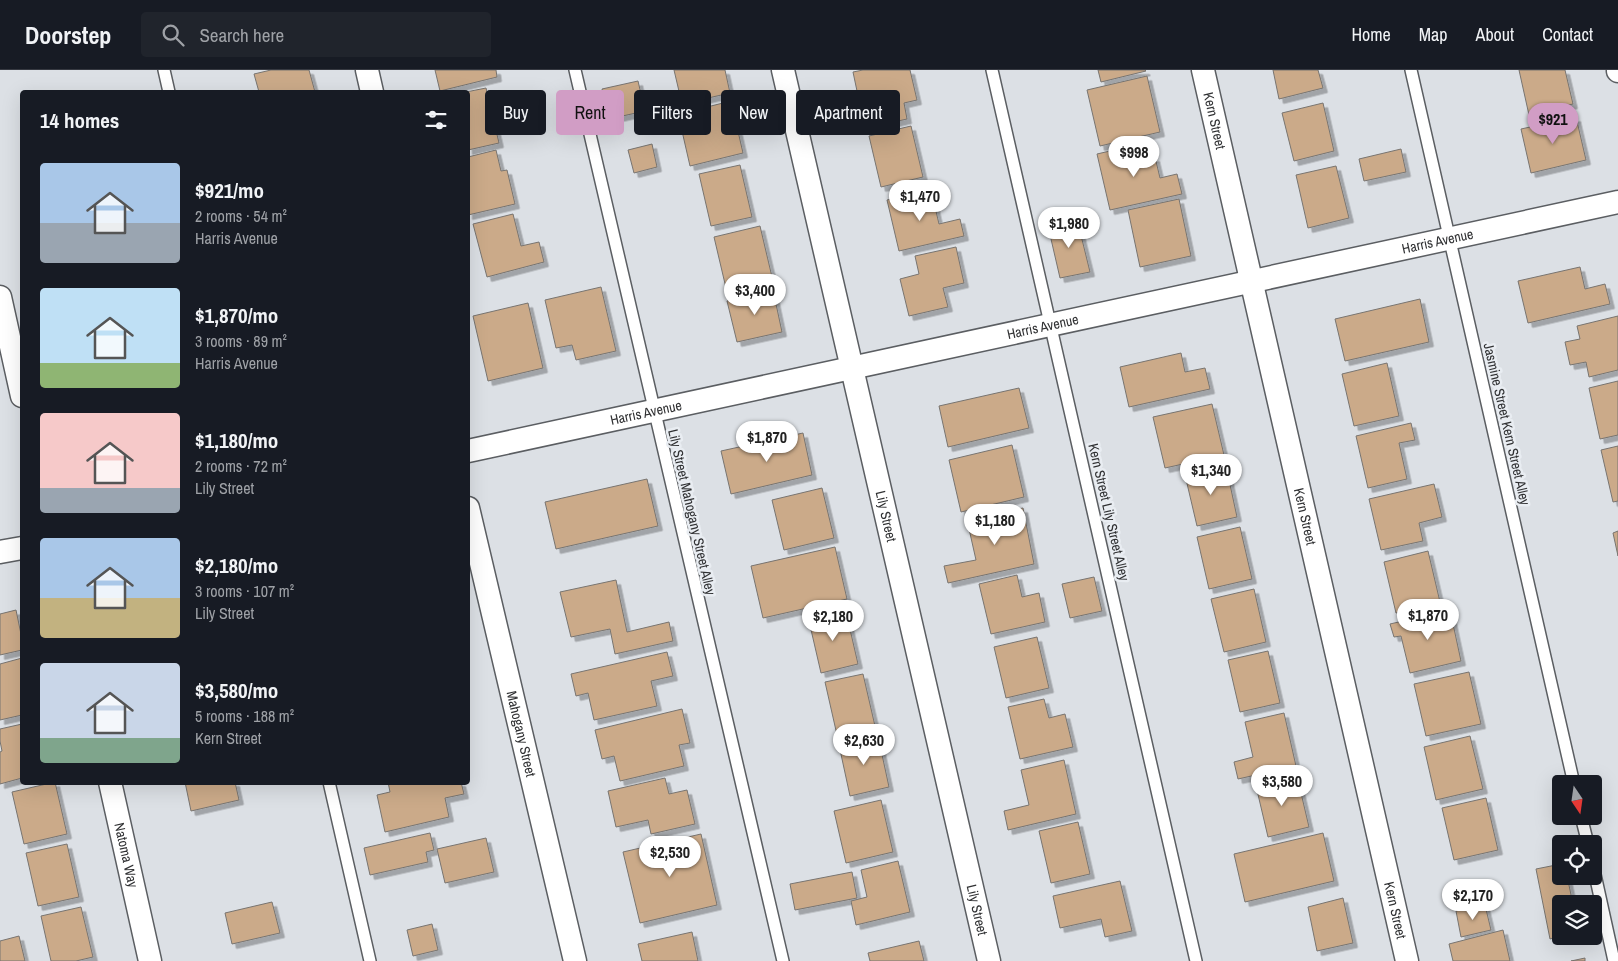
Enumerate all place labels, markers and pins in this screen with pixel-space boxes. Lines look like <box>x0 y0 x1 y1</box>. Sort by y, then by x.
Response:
pin: $921 <box>1523 102 1583 145</box>
pin: $998 <box>1104 136 1164 178</box>
pin: $1,470 <box>879 180 961 222</box>
pin: $1,980 <box>1028 206 1110 249</box>
pin: $3,400 <box>714 274 796 316</box>
pin: $1,870 <box>726 420 808 463</box>
pin: $1,340 <box>1170 454 1252 496</box>
pin: $1,180 <box>954 504 1036 546</box>
pin: $1,870 <box>1387 598 1469 641</box>
pin: $2,180 <box>792 600 874 642</box>
pin: $2,630 <box>823 724 905 766</box>
pin: $3,580 <box>1241 764 1323 807</box>
pin: $2,530 <box>629 836 711 878</box>
pin: $2,170 <box>1432 878 1514 921</box>

